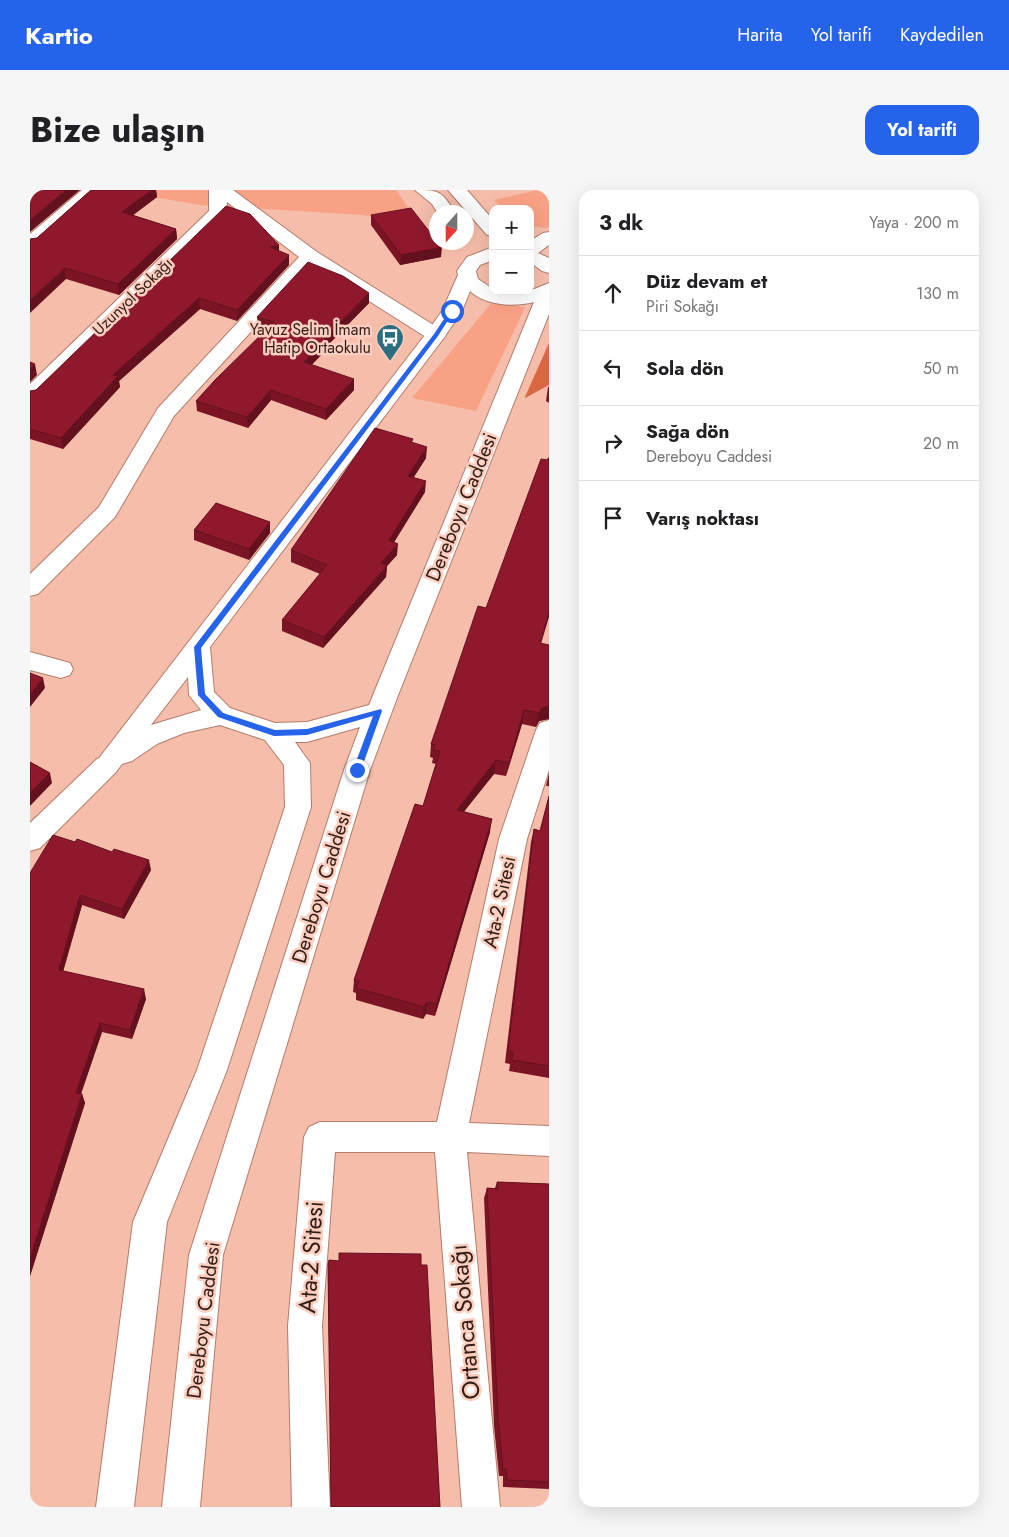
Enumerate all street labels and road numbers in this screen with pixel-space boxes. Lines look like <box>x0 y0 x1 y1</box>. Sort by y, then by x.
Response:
street label: Uzunyol Sokağı <box>87 252 178 341</box>
street label: Dereboyu Caddesi <box>418 429 504 586</box>
street label: Dereboyu Caddesi <box>285 807 358 967</box>
street label: Ata-2 Sitesi <box>476 853 523 951</box>
street label: Ata-2 Sitesi <box>289 1200 332 1314</box>
street label: Dereboyu Caddesi <box>179 1240 228 1400</box>
street label: Ortanca Sokağı <box>440 1243 489 1401</box>

